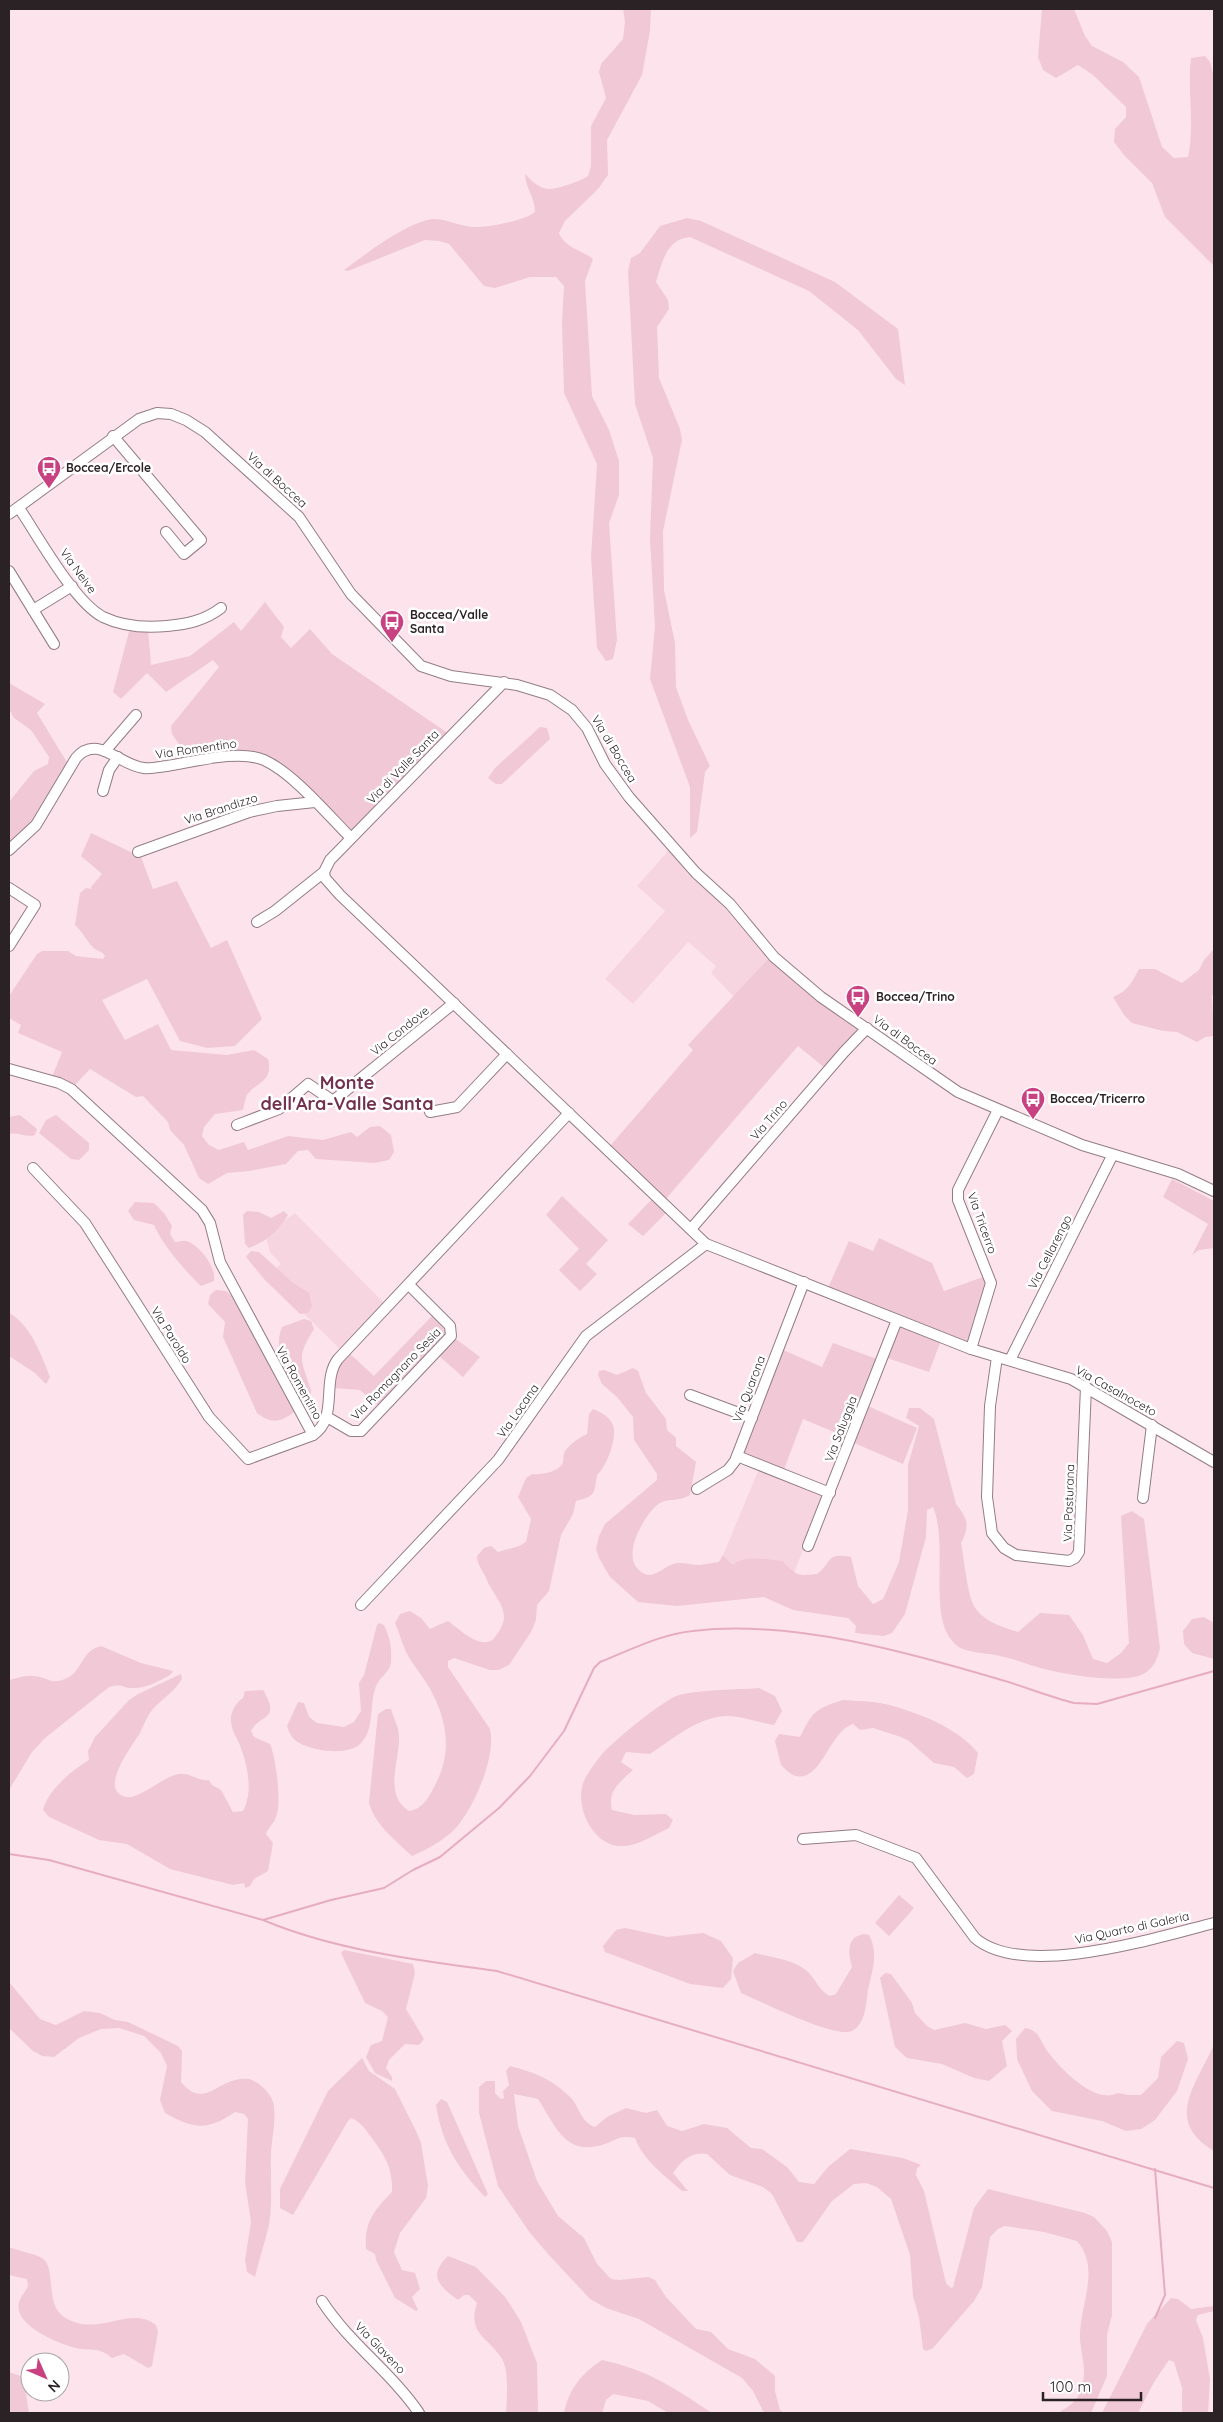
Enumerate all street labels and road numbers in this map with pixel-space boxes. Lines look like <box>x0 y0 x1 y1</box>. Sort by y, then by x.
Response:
street label: Via di Boccea <box>244 449 311 511</box>
street label: Via Neive <box>57 545 100 596</box>
street label: Via di Boccea <box>588 712 640 785</box>
street label: Via di Valle Santa <box>364 727 442 807</box>
street label: Via Romentino <box>154 735 237 762</box>
street label: Via Brandizzo <box>182 790 259 827</box>
street label: Via Condove <box>368 1002 432 1059</box>
street label: Via di Boccea <box>870 1011 940 1068</box>
street label: Via Trino <box>747 1096 790 1143</box>
street label: Via Tricerro <box>964 1190 1000 1255</box>
street label: Via Cellarengo <box>1024 1212 1075 1291</box>
street label: Via Paroldo <box>148 1304 195 1366</box>
street label: Via Romagnano Sesia <box>348 1324 444 1423</box>
street label: Via Romentino <box>273 1343 326 1422</box>
street label: Via Quarona <box>729 1353 768 1424</box>
street label: Via Casalnoceto <box>1073 1362 1159 1419</box>
street label: Via Locana <box>494 1381 542 1441</box>
street label: Via Saluggia <box>821 1394 860 1464</box>
street label: Via Pasturana <box>1060 1464 1077 1542</box>
street label: Via Quarto di Galeria <box>1073 1908 1190 1947</box>
street label: Via Giaveno <box>352 2319 409 2377</box>

